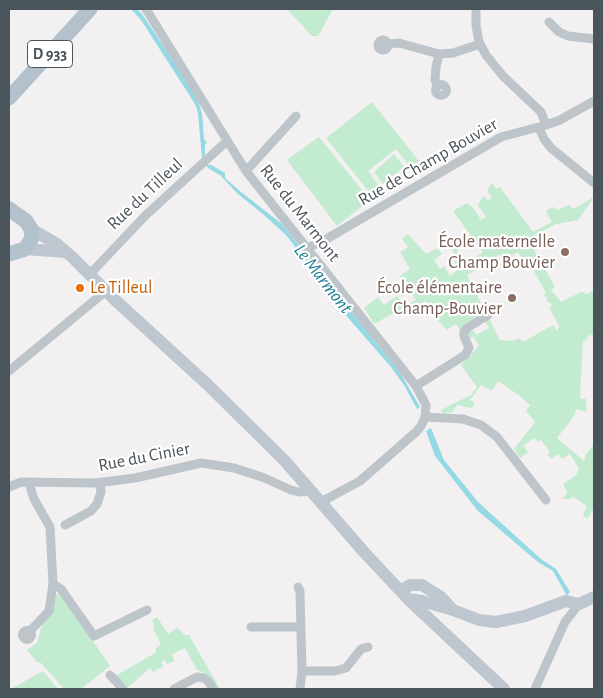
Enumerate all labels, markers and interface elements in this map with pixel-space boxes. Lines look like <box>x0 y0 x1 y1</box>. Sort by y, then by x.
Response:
road number: D 933 <box>28 41 72 68</box>
street label: Rue de Champ Bouvier <box>354 113 502 211</box>
street label: Rue du Tilleul <box>103 154 187 234</box>
street label: Rue du Marmont <box>255 160 345 266</box>
place label: École maternelle Champ Bouvier <box>438 231 555 274</box>
water label: Le Marmont <box>289 240 357 318</box>
marker: École maternelle Champ Bouvier <box>559 246 571 258</box>
place label: Le Tilleul <box>90 277 152 299</box>
place label: École élémentaire Champ-Bouvier <box>377 277 502 320</box>
marker: Le Tilleul <box>74 282 86 294</box>
marker: École élémentaire Champ-Bouvier <box>506 292 518 304</box>
street label: Rue du Cinier <box>96 438 192 476</box>

